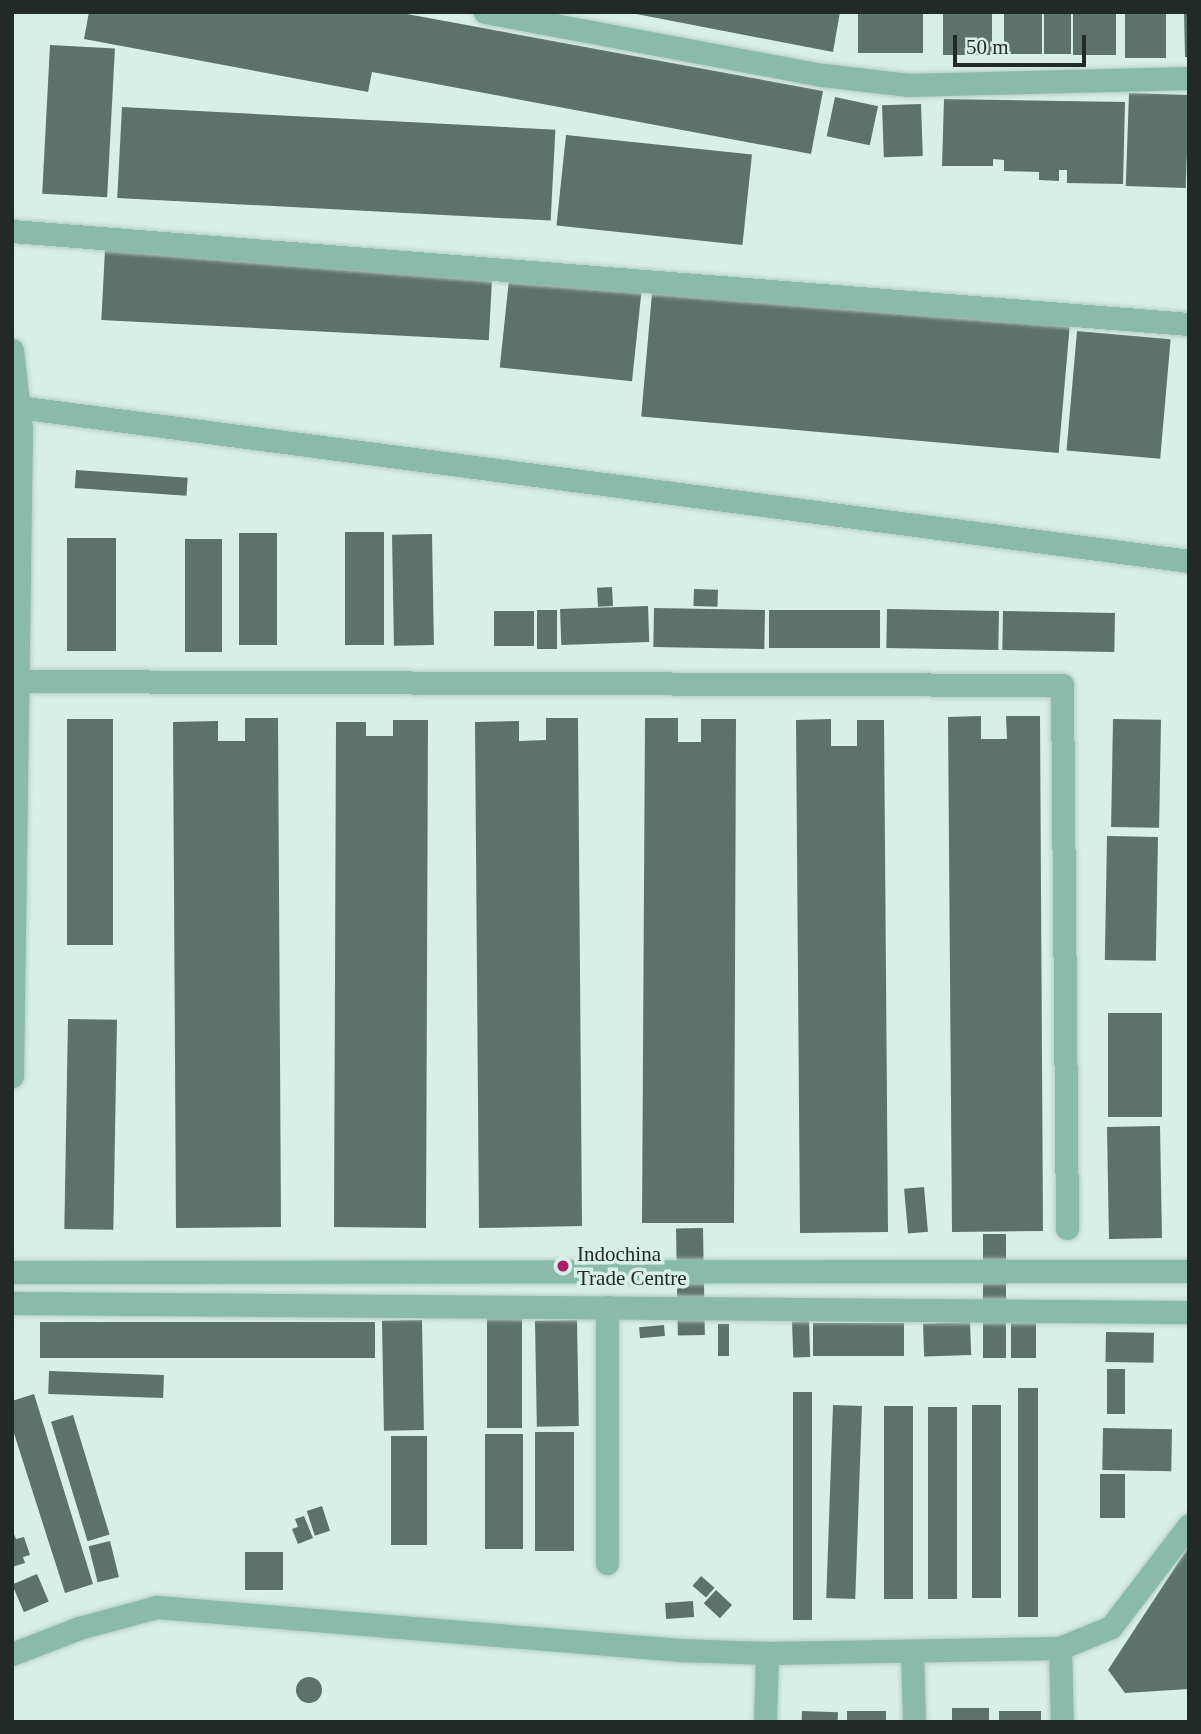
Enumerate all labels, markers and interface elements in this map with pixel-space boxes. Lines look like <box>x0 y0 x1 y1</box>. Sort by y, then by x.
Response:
scale bar <box>956 21 1089 65</box>
text: 50 m <box>966 35 1009 59</box>
place label: Indochina Trade Centre <box>577 1241 695 1291</box>
marker: Indochina Trade Centre <box>555 1258 571 1274</box>

